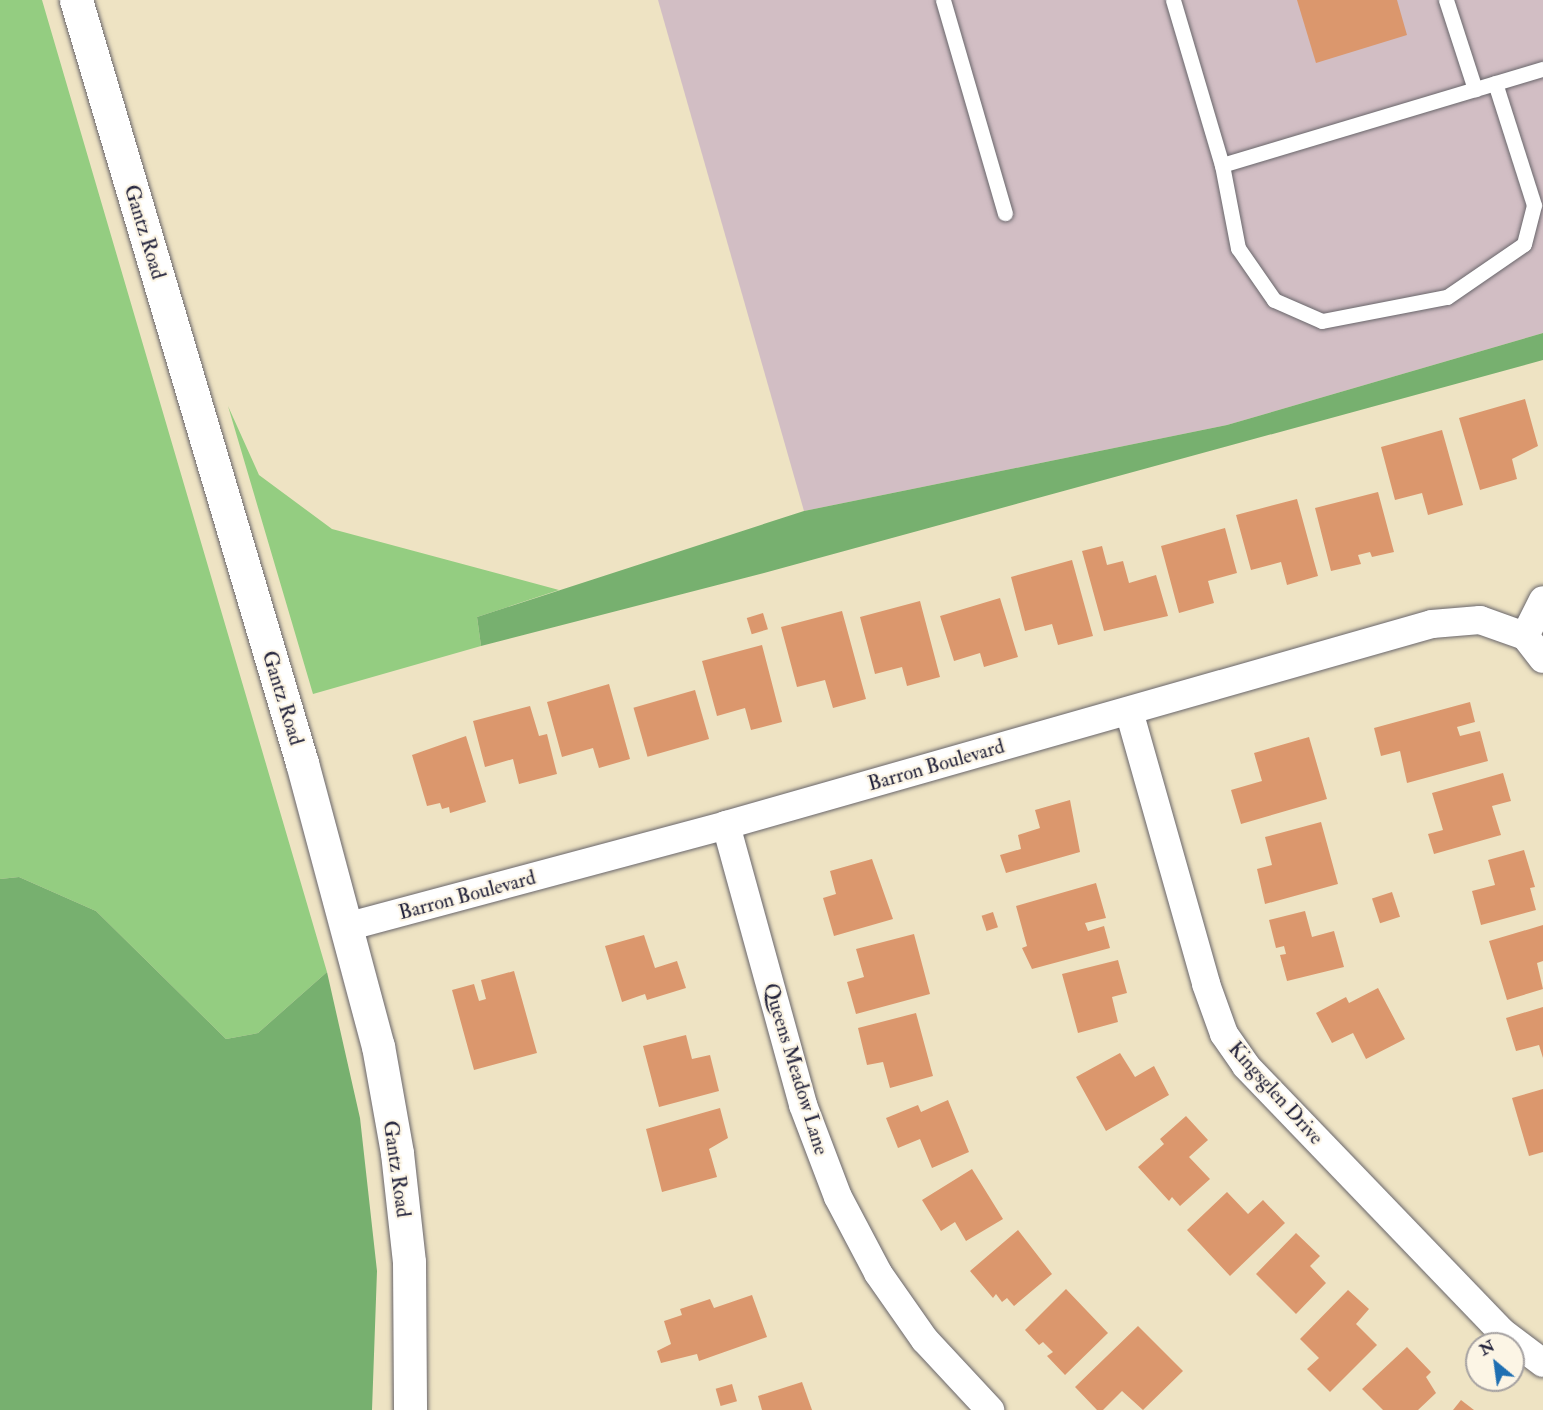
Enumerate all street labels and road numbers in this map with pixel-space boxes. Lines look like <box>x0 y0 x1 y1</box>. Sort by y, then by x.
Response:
street label: Gantz Road <box>119 182 171 282</box>
street label: Gantz Road <box>257 648 309 748</box>
street label: Barron Boulevard <box>865 734 1007 796</box>
street label: Barron Boulevard <box>396 865 538 925</box>
street label: Queens Meadow Lane <box>758 980 834 1158</box>
street label: Kingsglen Drive <box>1224 1037 1328 1149</box>
street label: Gantz Road <box>378 1119 416 1219</box>

